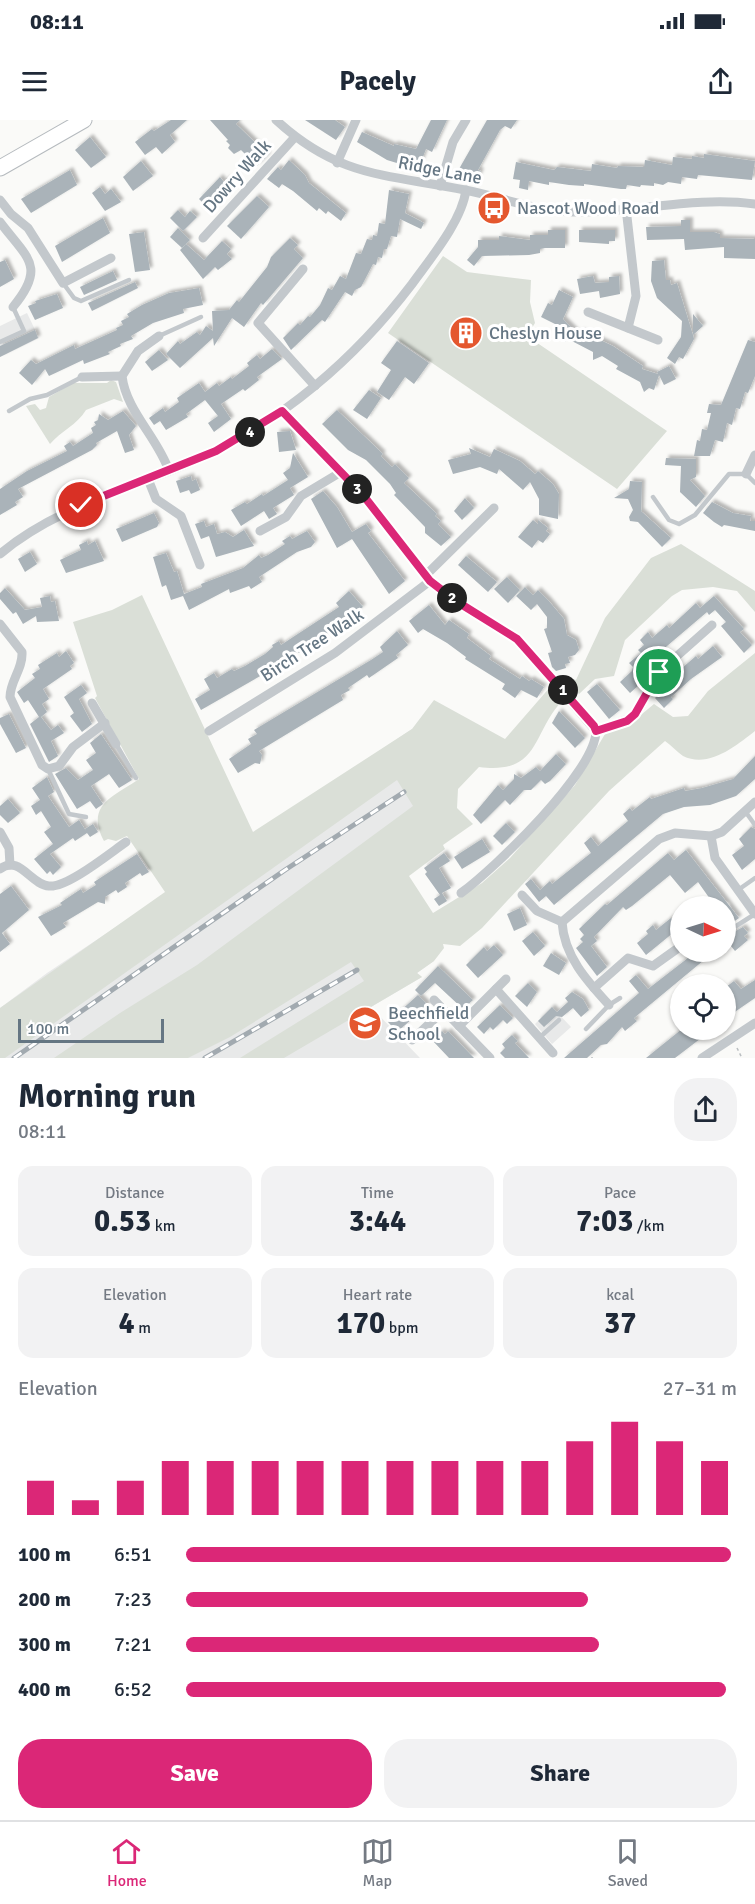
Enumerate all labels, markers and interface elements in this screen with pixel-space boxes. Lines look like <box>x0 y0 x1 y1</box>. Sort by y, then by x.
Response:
text: 08:11 <box>30 8 84 35</box>
icon: menu <box>18 65 51 98</box>
text: Pacely <box>339 65 416 98</box>
icon: share <box>704 65 737 98</box>
street label: Dowry Walk <box>198 135 276 217</box>
street label: Ridge Lane <box>396 151 484 189</box>
bus stop icon: Nascot Wood Road <box>476 190 512 226</box>
place label: Nascot Wood Road <box>517 197 659 219</box>
building icon: Cheslyn House <box>448 315 484 351</box>
place label: Cheslyn House <box>489 322 602 344</box>
pin: 4 <box>235 417 265 447</box>
text: 4 <box>246 422 254 442</box>
pin: 3 <box>342 474 372 504</box>
pin <box>55 479 106 530</box>
text: 3 <box>353 479 361 499</box>
icon: check <box>64 488 97 521</box>
pin: 2 <box>437 583 467 613</box>
text: 2 <box>448 588 456 608</box>
street label: Birch Tree Walk <box>256 603 368 687</box>
pin <box>633 646 684 697</box>
icon: arrive <box>642 655 675 688</box>
pin: 1 <box>548 675 578 705</box>
text: 1 <box>559 680 567 700</box>
north arrow <box>670 896 736 962</box>
map controls <box>670 896 736 1040</box>
button: locate <box>670 974 736 1040</box>
place label: Beechfield School <box>388 1002 469 1045</box>
school or university icon: Beechfield School <box>347 1005 383 1041</box>
scale bar <box>18 1016 164 1043</box>
text: 100 m <box>27 1019 69 1039</box>
text: Morning run <box>18 1076 196 1117</box>
button: share <box>674 1078 737 1141</box>
text: 08:11 <box>18 1119 67 1144</box>
text: Distance <box>105 1183 165 1203</box>
text: Time <box>361 1183 394 1203</box>
text: Pace <box>604 1183 636 1203</box>
text: 0.53 <box>94 1203 151 1240</box>
text: 3:44 <box>349 1203 406 1240</box>
text: 7:03 <box>576 1203 633 1240</box>
text: km <box>151 1216 176 1236</box>
text: /km <box>633 1216 664 1236</box>
text: Elevation <box>103 1285 167 1305</box>
text: Heart rate <box>343 1285 412 1305</box>
text: kcal <box>606 1285 634 1305</box>
text: 4 <box>119 1305 135 1342</box>
text: 170 <box>337 1305 385 1342</box>
text: 37 <box>604 1305 636 1342</box>
text: m <box>135 1318 151 1338</box>
text: bpm <box>385 1318 418 1338</box>
text: Elevation <box>18 1376 98 1401</box>
text: 27–31 m <box>663 1376 737 1401</box>
text: 100 m <box>18 1542 71 1567</box>
text: 6:51 <box>114 1542 152 1567</box>
text: 200 m <box>18 1587 71 1612</box>
text: 7:23 <box>114 1587 152 1612</box>
text: 300 m <box>18 1632 71 1657</box>
text: 7:21 <box>114 1632 152 1657</box>
text: 400 m <box>18 1677 71 1702</box>
text: 6:52 <box>114 1677 152 1702</box>
button: Save <box>18 1739 372 1808</box>
button: Share <box>384 1739 737 1808</box>
tab: Home <box>107 1835 147 1891</box>
tab: Map <box>361 1835 394 1891</box>
tab: Saved <box>608 1835 648 1891</box>

